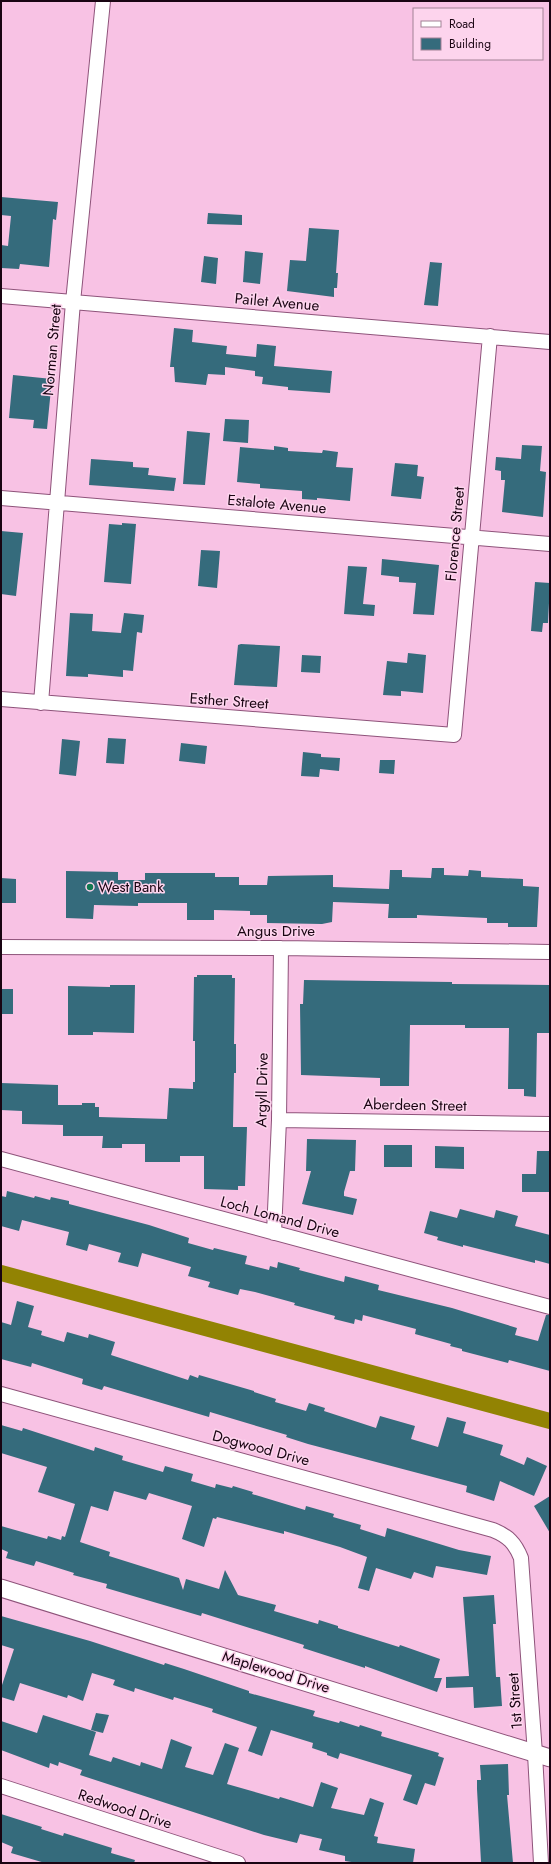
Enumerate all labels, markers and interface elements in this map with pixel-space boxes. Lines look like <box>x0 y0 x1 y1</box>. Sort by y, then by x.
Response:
legend <box>413 8 543 60</box>
text: Road <box>449 15 475 33</box>
text: Building <box>449 35 491 53</box>
street label: Pailet Avenue <box>234 287 321 317</box>
street label: Norman Street <box>37 303 67 397</box>
street label: Florence Street <box>440 485 470 582</box>
street label: Estalote Avenue <box>227 489 328 519</box>
street label: Esther Street <box>189 687 270 715</box>
place label: West Bank <box>98 876 164 898</box>
marker: West Bank <box>85 882 95 892</box>
street label: Angus Drive <box>237 920 315 942</box>
street label: Argyll Drive <box>250 1052 274 1128</box>
street label: Aberdeen Street <box>363 1093 467 1117</box>
street label: Loch Lomand Drive <box>218 1191 342 1244</box>
street label: Dogwood Drive <box>210 1424 312 1472</box>
street label: Maplewood Drive <box>219 1645 333 1699</box>
street label: 1st Street <box>502 1672 528 1730</box>
street label: Redwood Drive <box>75 1783 175 1835</box>

